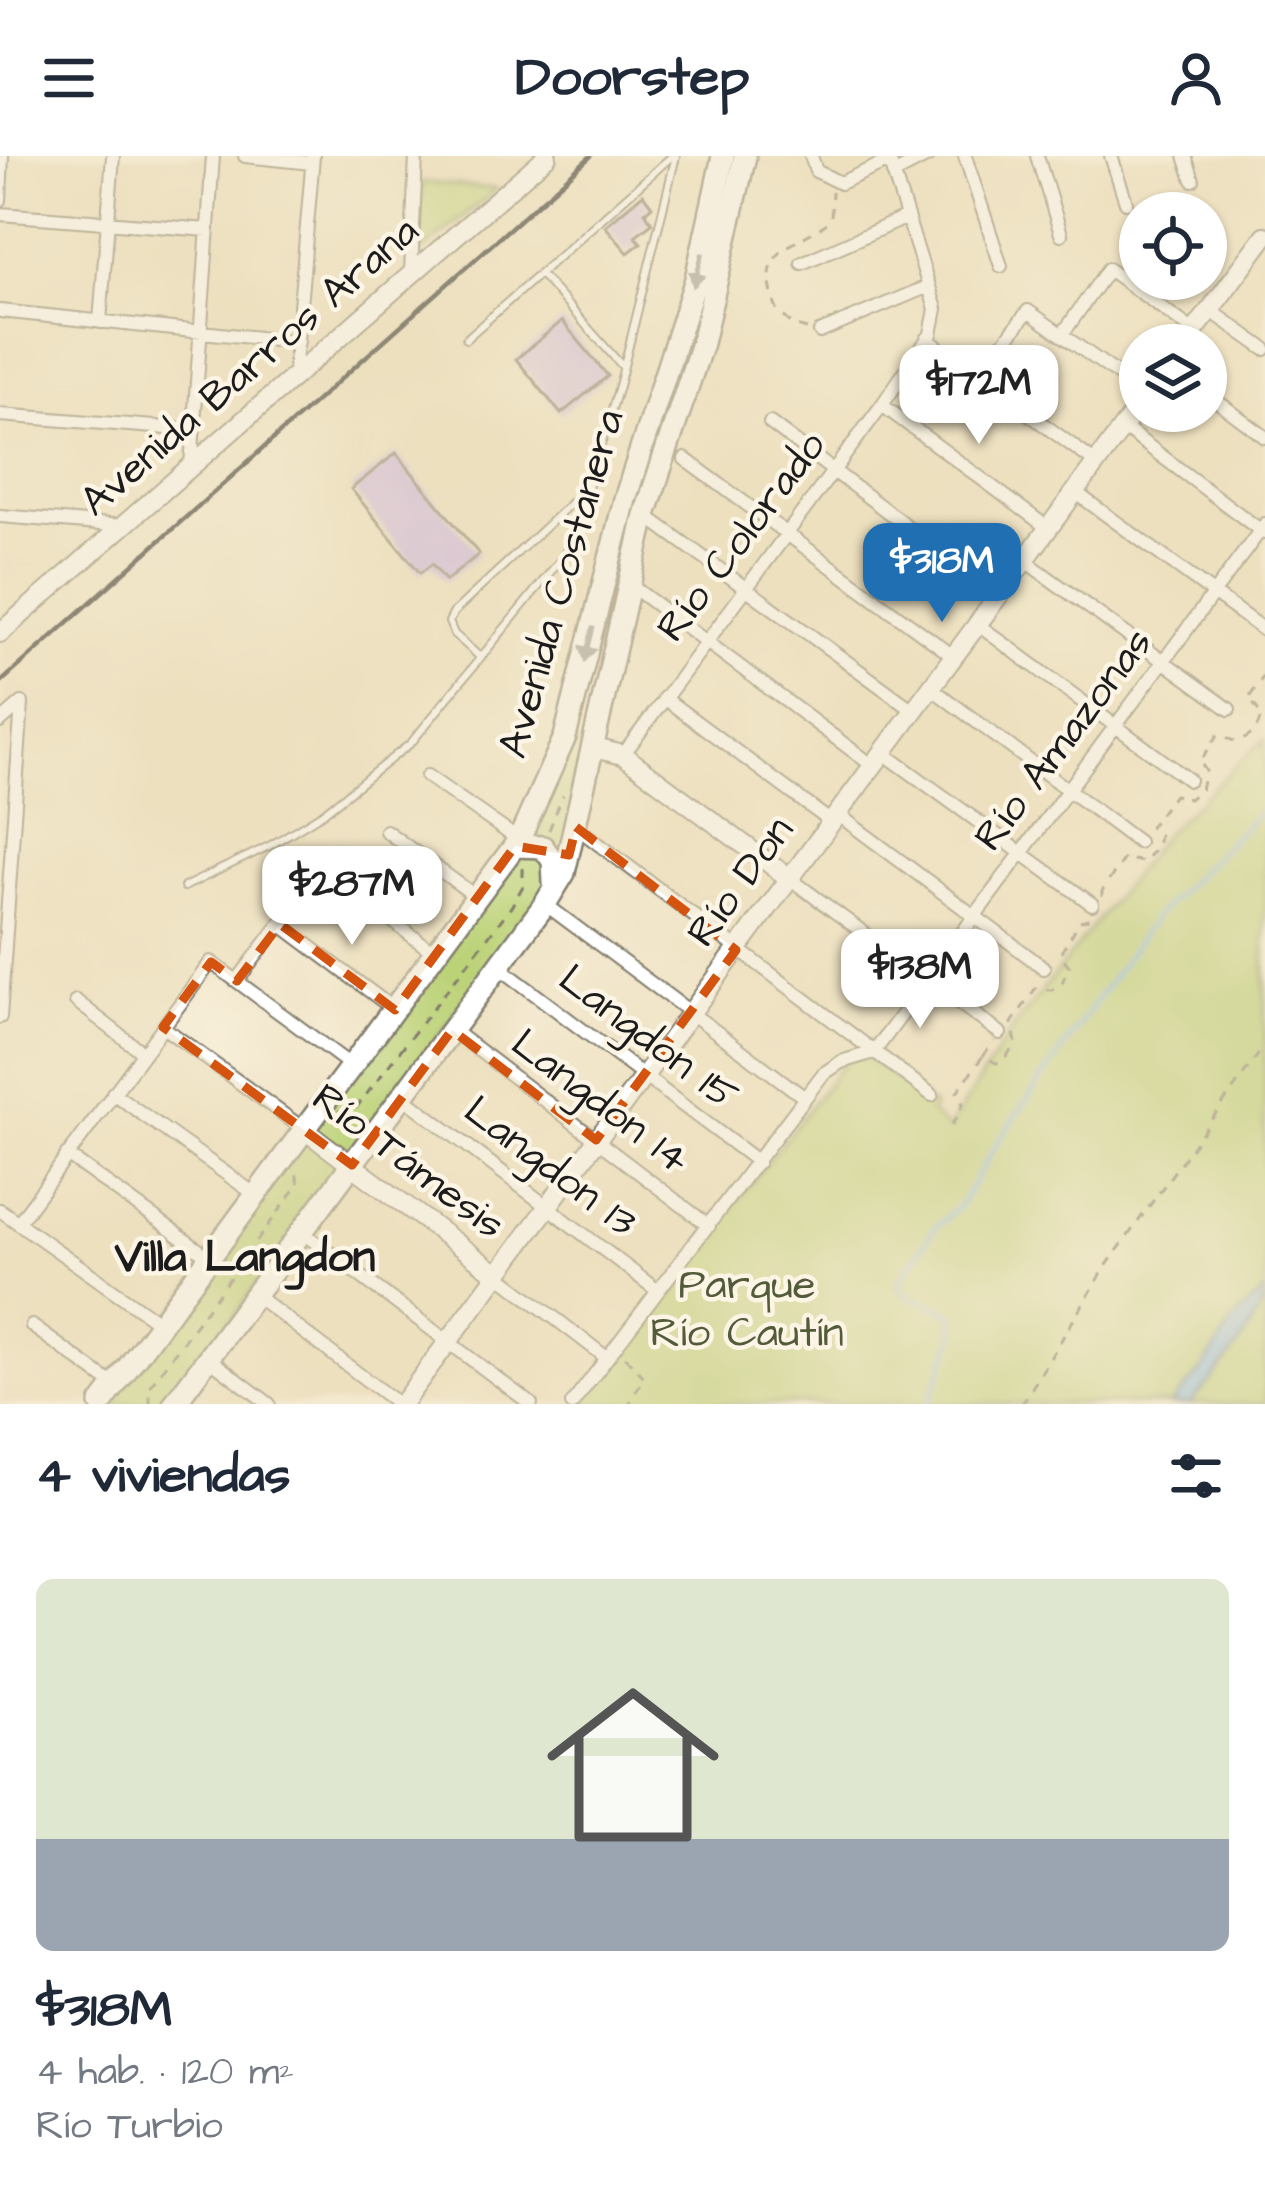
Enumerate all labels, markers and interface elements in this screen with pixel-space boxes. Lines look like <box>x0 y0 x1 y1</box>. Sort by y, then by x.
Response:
text: Doorstep <box>516 41 749 116</box>
icon: menu <box>36 45 102 111</box>
icon: person <box>1163 45 1229 111</box>
map controls <box>1119 192 1227 432</box>
button: locate <box>1119 192 1227 300</box>
street label: Avenida Barros Arana <box>68 204 432 530</box>
one-way arrow <box>688 252 707 289</box>
button: layers <box>1119 324 1227 432</box>
pin: $172M <box>895 345 1063 447</box>
text: $172M <box>926 357 1032 411</box>
street label: Avenida Costanera <box>485 403 639 765</box>
street label: Río Colorado <box>644 420 840 654</box>
pin: $318M <box>858 523 1026 625</box>
text: $318M <box>890 535 994 589</box>
street label: Río Amazonas <box>961 616 1167 864</box>
one-way arrow <box>579 626 598 663</box>
street label: Río Don <box>674 805 808 959</box>
pin: $287M <box>268 846 436 948</box>
text: $287M <box>289 858 415 912</box>
pin: $138M <box>836 929 1004 1031</box>
text: $138M <box>868 941 972 995</box>
street label: Langdon 15 <box>546 951 750 1125</box>
street label: Langdon 14 <box>499 1016 701 1188</box>
street label: Río Támesis <box>299 1070 517 1254</box>
street label: Langdon 13 <box>452 1083 648 1251</box>
district label: Villa Langdon <box>114 1227 375 1290</box>
park label: Parque Río Cautín <box>650 1257 844 1363</box>
text: 4 viviendas <box>36 1441 290 1512</box>
icon: filters <box>1163 1443 1229 1509</box>
icon: home <box>525 1657 741 1873</box>
text: $318M <box>36 1975 172 2046</box>
text: 4 hab. · 120 m² <box>36 2046 294 2100</box>
text: Río Turbio <box>36 2100 223 2154</box>

